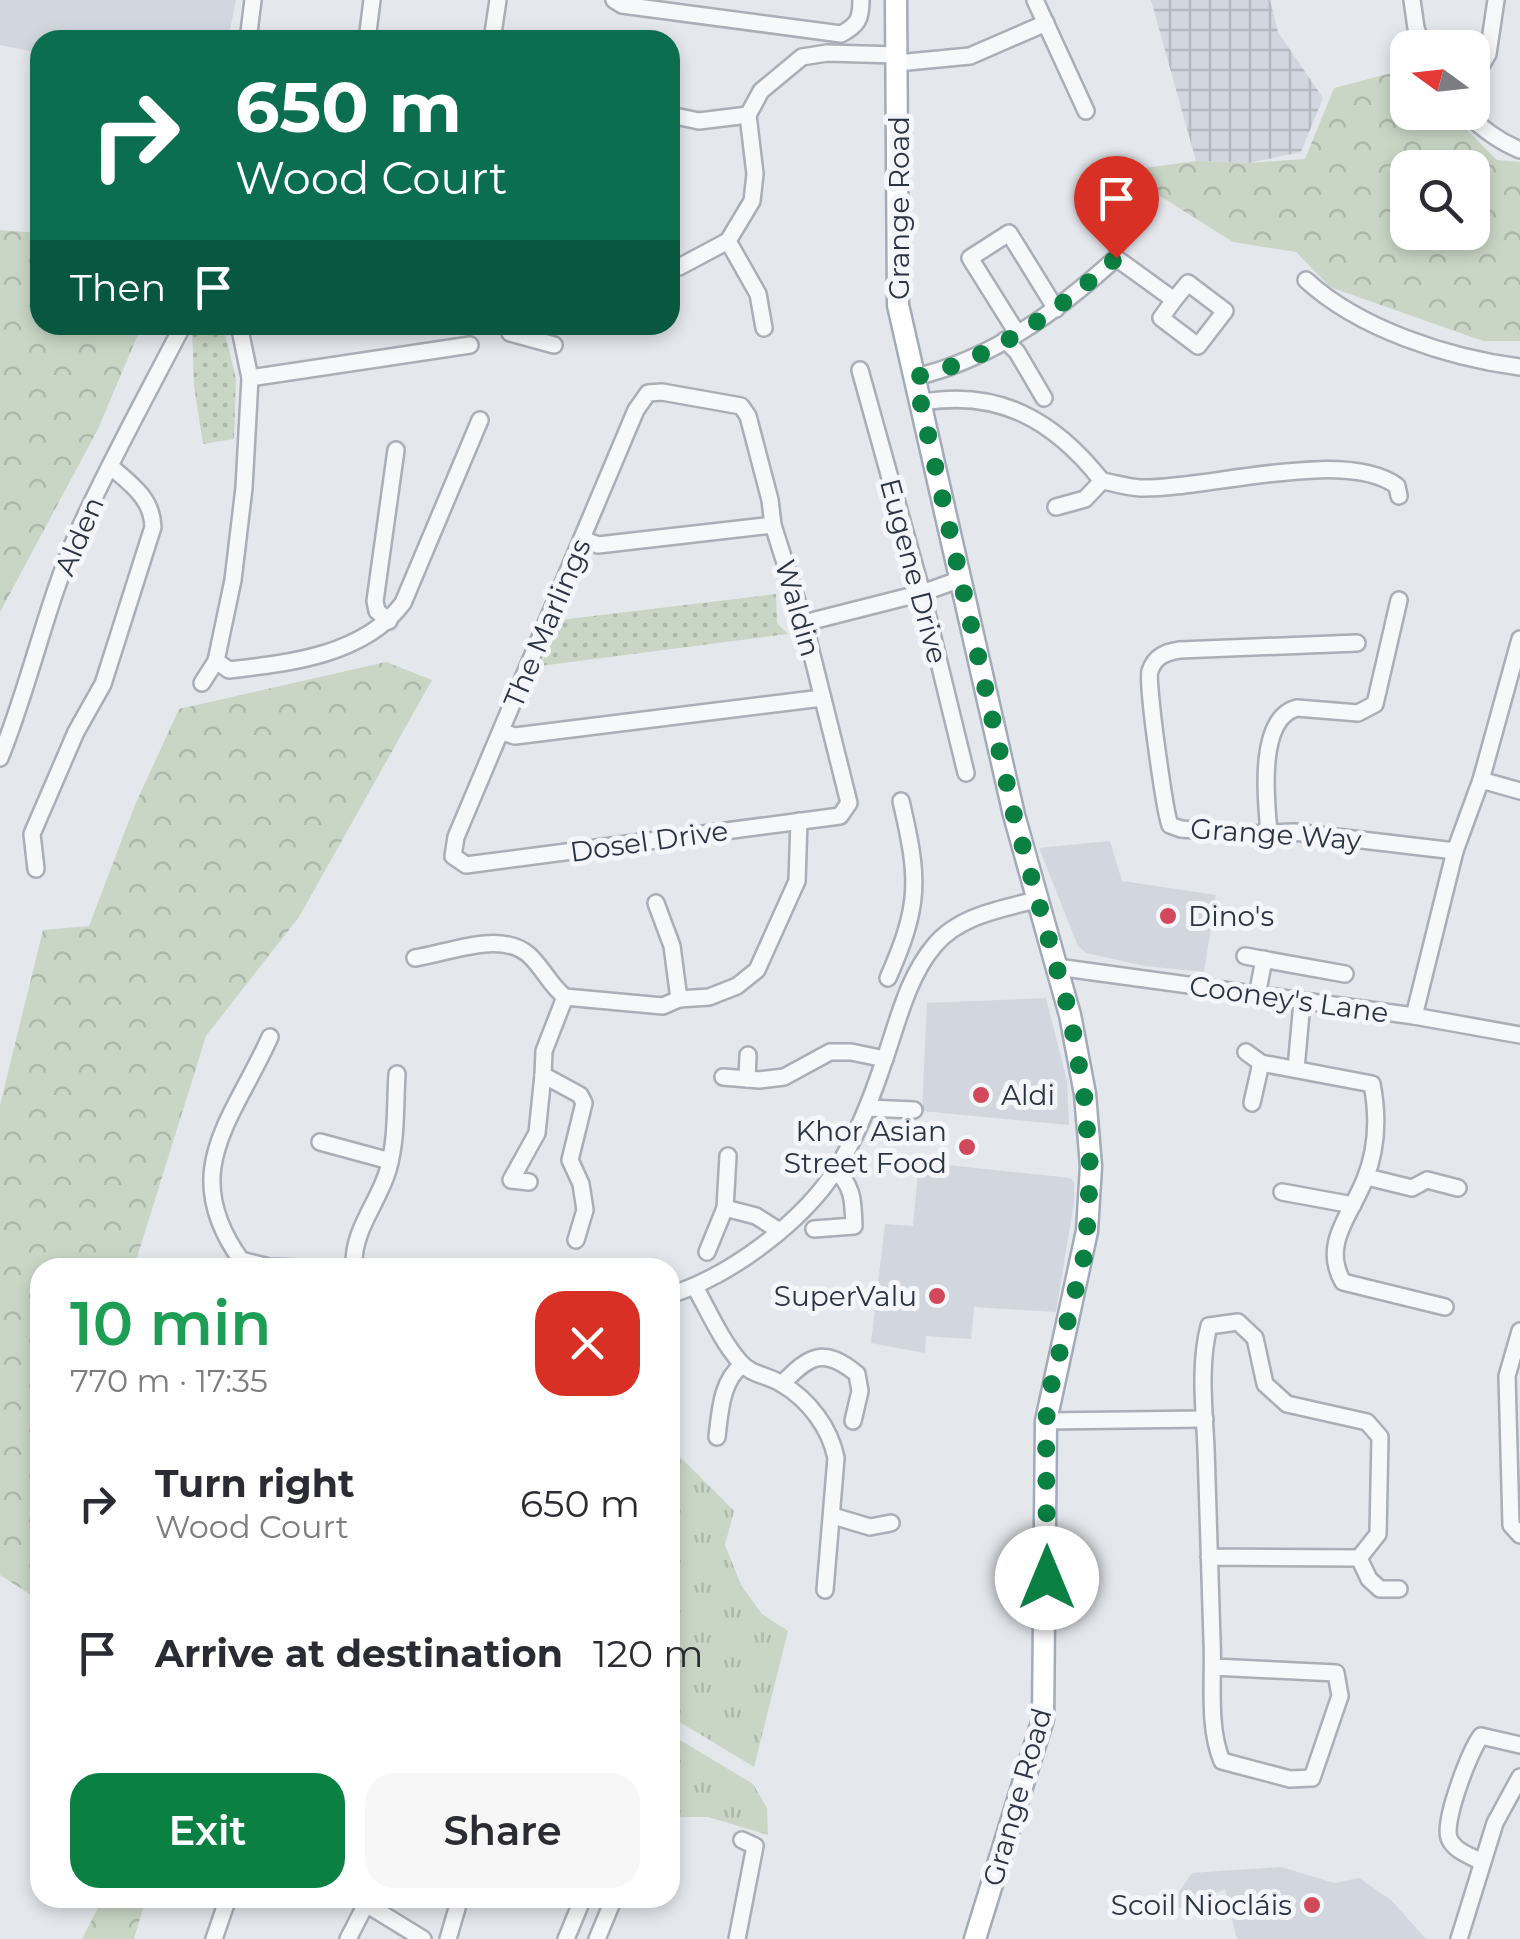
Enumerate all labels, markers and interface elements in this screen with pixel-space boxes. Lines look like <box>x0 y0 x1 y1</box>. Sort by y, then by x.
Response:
north arrow <box>1390 30 1490 130</box>
map controls <box>1390 30 1490 250</box>
text: 650 m <box>235 64 462 150</box>
icon: right <box>70 70 200 200</box>
street label: Grange Road <box>882 116 916 300</box>
text: Wood Court <box>235 150 508 205</box>
button: search <box>1390 150 1490 250</box>
pin <box>1074 156 1159 259</box>
icon: arrive <box>1089 171 1144 226</box>
icon: arrive <box>186 260 241 315</box>
text: Then <box>70 264 166 311</box>
street label: Eugene Drive <box>873 475 955 667</box>
street label: Alden <box>47 491 111 581</box>
street label: The Marlings <box>496 533 598 713</box>
street label: Waldin <box>768 556 828 660</box>
street label: Grange Way <box>1189 811 1363 857</box>
street label: Dosel Drive <box>568 813 730 869</box>
place label: Dino's <box>1188 899 1274 933</box>
marker: Dino's <box>1157 905 1179 927</box>
street label: Cooney's Lane <box>1187 968 1391 1030</box>
place label: Aldi <box>1001 1078 1055 1112</box>
marker: Aldi <box>970 1084 992 1106</box>
place label: Khor Asian Street Food <box>784 1114 947 1180</box>
marker: Khor Asian Street Food <box>956 1136 978 1158</box>
place label: SuperValu <box>774 1279 917 1313</box>
marker: SuperValu <box>926 1285 948 1307</box>
text: 10 min <box>70 1287 271 1360</box>
button: close <box>535 1291 640 1396</box>
text: 770 m · 17:35 <box>70 1361 268 1400</box>
text: Turn right <box>155 1460 354 1507</box>
icon: right <box>70 1476 125 1531</box>
text: 650 m <box>520 1480 640 1527</box>
text: Wood Court <box>155 1507 349 1546</box>
position arrow <box>995 1526 1099 1630</box>
icon: arrive <box>70 1626 125 1681</box>
text: Arrive at destination <box>155 1630 563 1677</box>
text: 120 m <box>593 1630 704 1677</box>
street label: Grange Road <box>975 1704 1059 1890</box>
button: Exit <box>70 1773 345 1888</box>
button: Share <box>365 1773 640 1888</box>
place label: Scoil Niocláis <box>1111 1888 1292 1922</box>
marker: Scoil Niocláis <box>1301 1894 1323 1916</box>

